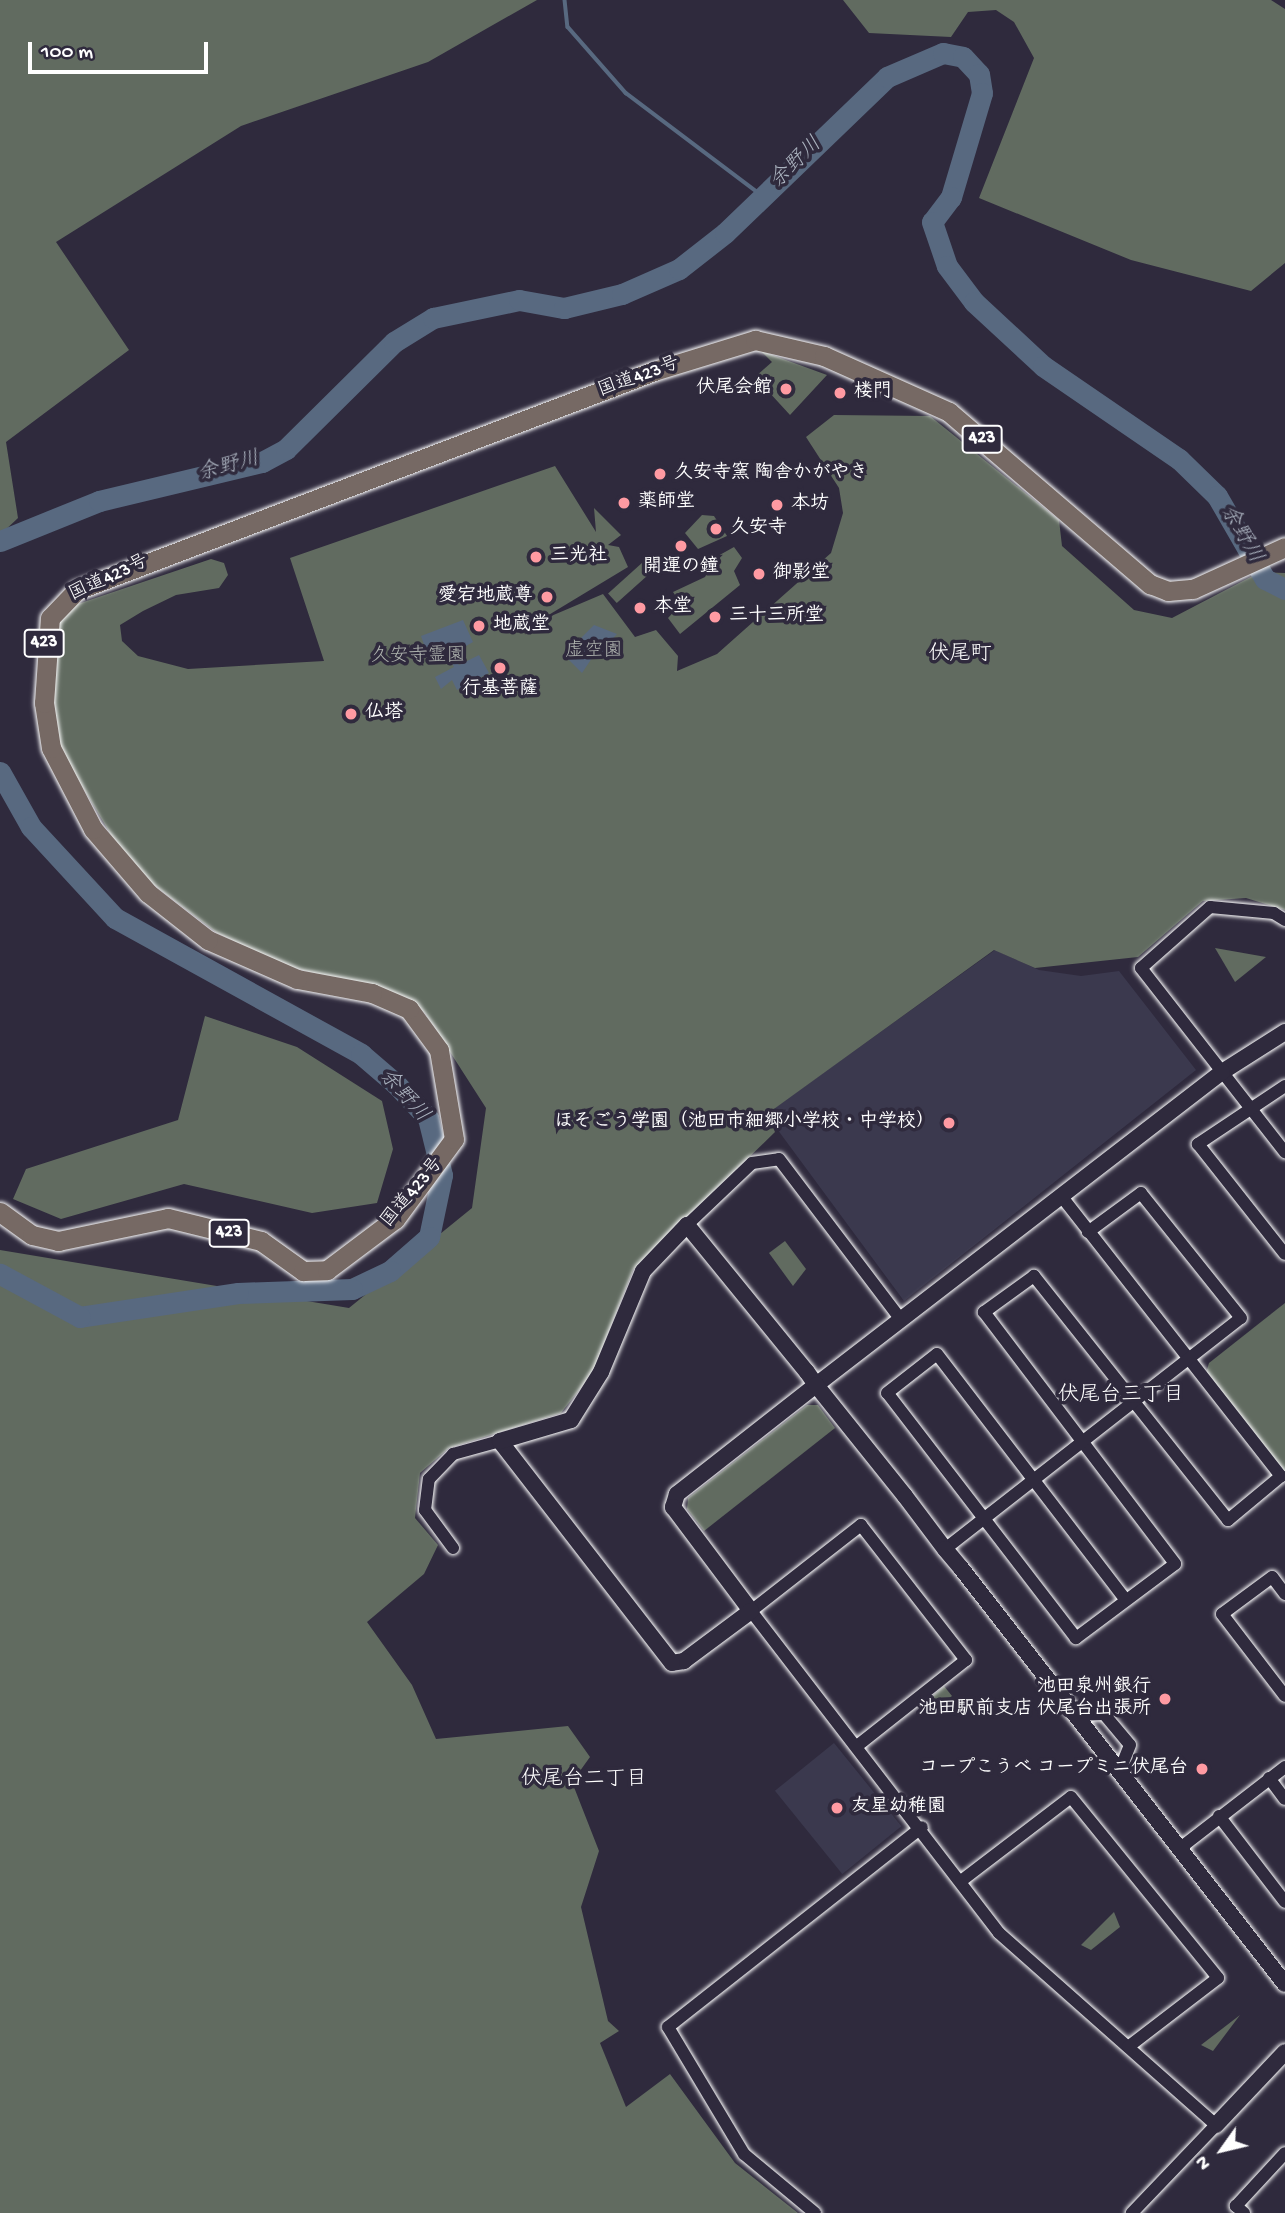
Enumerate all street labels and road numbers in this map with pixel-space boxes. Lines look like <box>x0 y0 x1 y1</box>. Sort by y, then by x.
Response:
street label: 国道423号 <box>595 353 683 403</box>
road number: 423 <box>961 424 1003 454</box>
street label: 国道423号 <box>66 551 152 607</box>
road number: 423 <box>23 628 65 658</box>
street label: 国道423号 <box>377 1153 449 1233</box>
road number: 423 <box>208 1218 250 1248</box>

